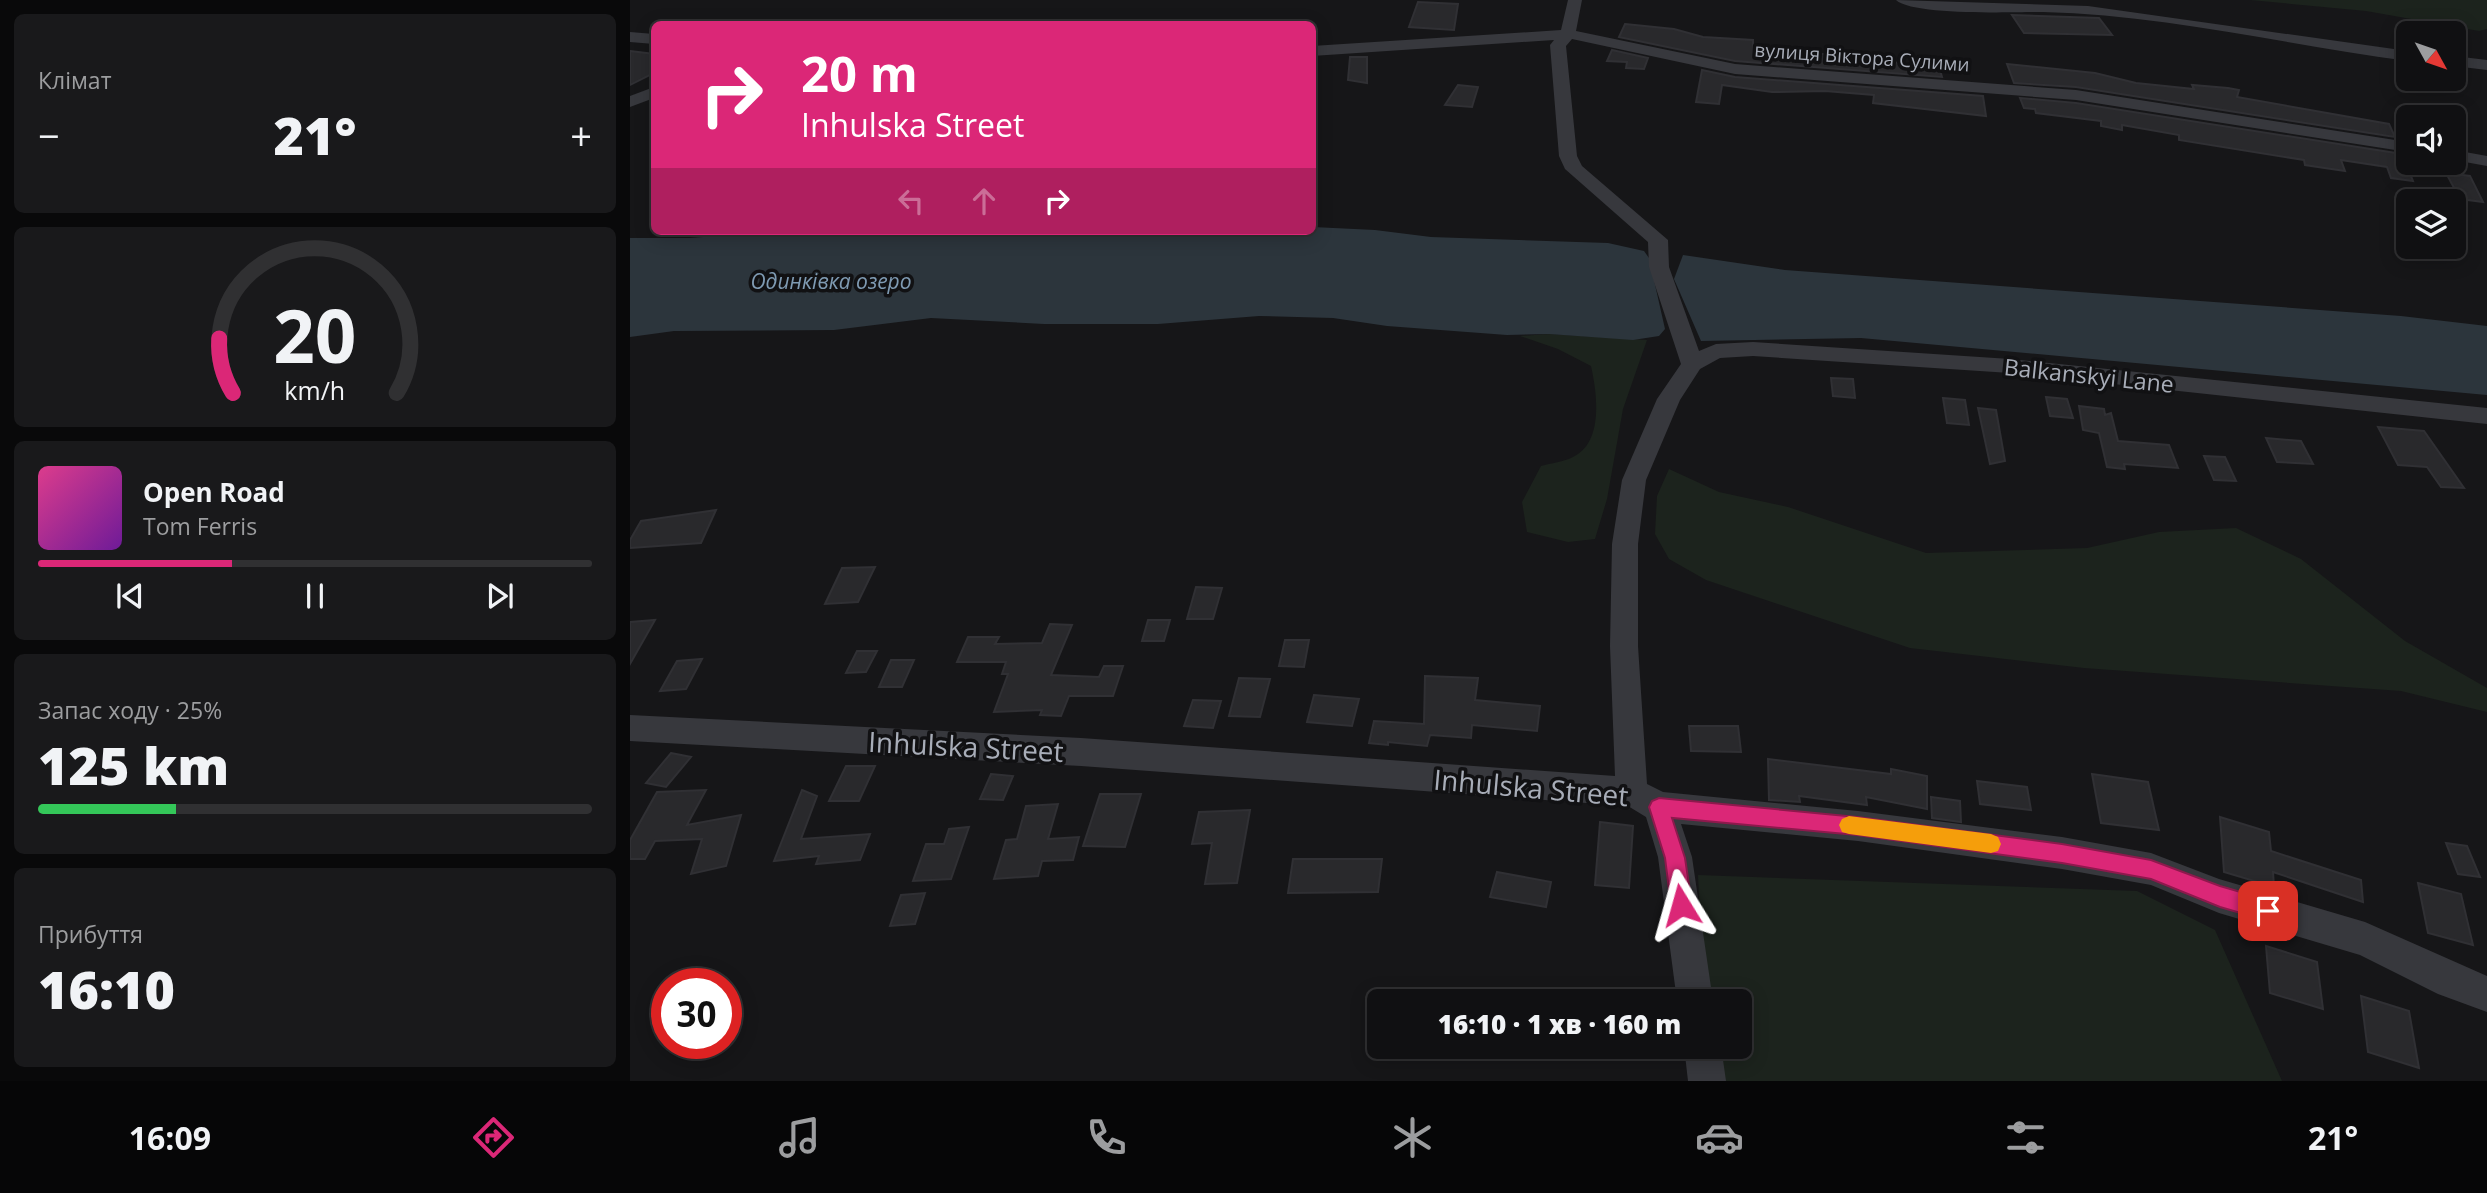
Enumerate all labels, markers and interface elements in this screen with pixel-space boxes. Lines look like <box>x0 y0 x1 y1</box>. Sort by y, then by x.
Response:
north arrow <box>2396 21 2466 91</box>
map controls <box>2396 21 2466 259</box>
street label: вулиця Віктора Сулими <box>1754 37 1970 77</box>
text: 20 m <box>801 40 918 106</box>
icon: right <box>686 49 777 140</box>
text: Клімат <box>38 64 111 96</box>
text: 21° <box>274 99 356 170</box>
text: Inhulska Street <box>801 103 1024 146</box>
button: sound <box>2396 105 2466 175</box>
text: − <box>38 109 60 161</box>
text: + <box>570 109 592 161</box>
icon: left <box>892 182 930 220</box>
icon: ahead <box>965 182 1003 220</box>
icon: right <box>1038 182 1076 220</box>
button: layers <box>2396 189 2466 259</box>
water label: Одинківка озеро <box>750 267 912 295</box>
text: 20 <box>273 286 357 385</box>
street label: Balkanskyi Lane <box>2003 350 2175 400</box>
text: km/h <box>285 373 345 407</box>
text: Open Road <box>143 474 285 510</box>
text: Tom Ferris <box>143 510 257 542</box>
icon: previous <box>111 577 149 615</box>
icon: pause <box>296 577 334 615</box>
icon: next <box>481 577 519 615</box>
text: Запас ходу · 25% <box>38 694 222 726</box>
street label: Inhulska Street <box>867 722 1065 770</box>
text: 125 km <box>38 729 229 800</box>
street label: Inhulska Street <box>1432 760 1630 814</box>
position arrow <box>1644 868 1718 942</box>
pin <box>2238 881 2298 941</box>
icon: arrive <box>2249 892 2287 930</box>
text: Прибуття <box>38 918 143 950</box>
text: 16:10 <box>38 953 175 1024</box>
speed limit sign: 30 <box>651 968 742 1059</box>
text: 16:10 · 1 хв · 160 m <box>1438 1006 1681 1042</box>
icon: directions <box>469 1113 518 1162</box>
icon: music <box>775 1113 824 1162</box>
icon: phone <box>1082 1113 1131 1162</box>
icon: climate <box>1388 1113 1437 1162</box>
icon: car <box>1695 1113 1744 1162</box>
icon: filters <box>2001 1113 2050 1162</box>
text: 16:09 <box>129 1116 211 1159</box>
text: 21° <box>2308 1116 2358 1159</box>

